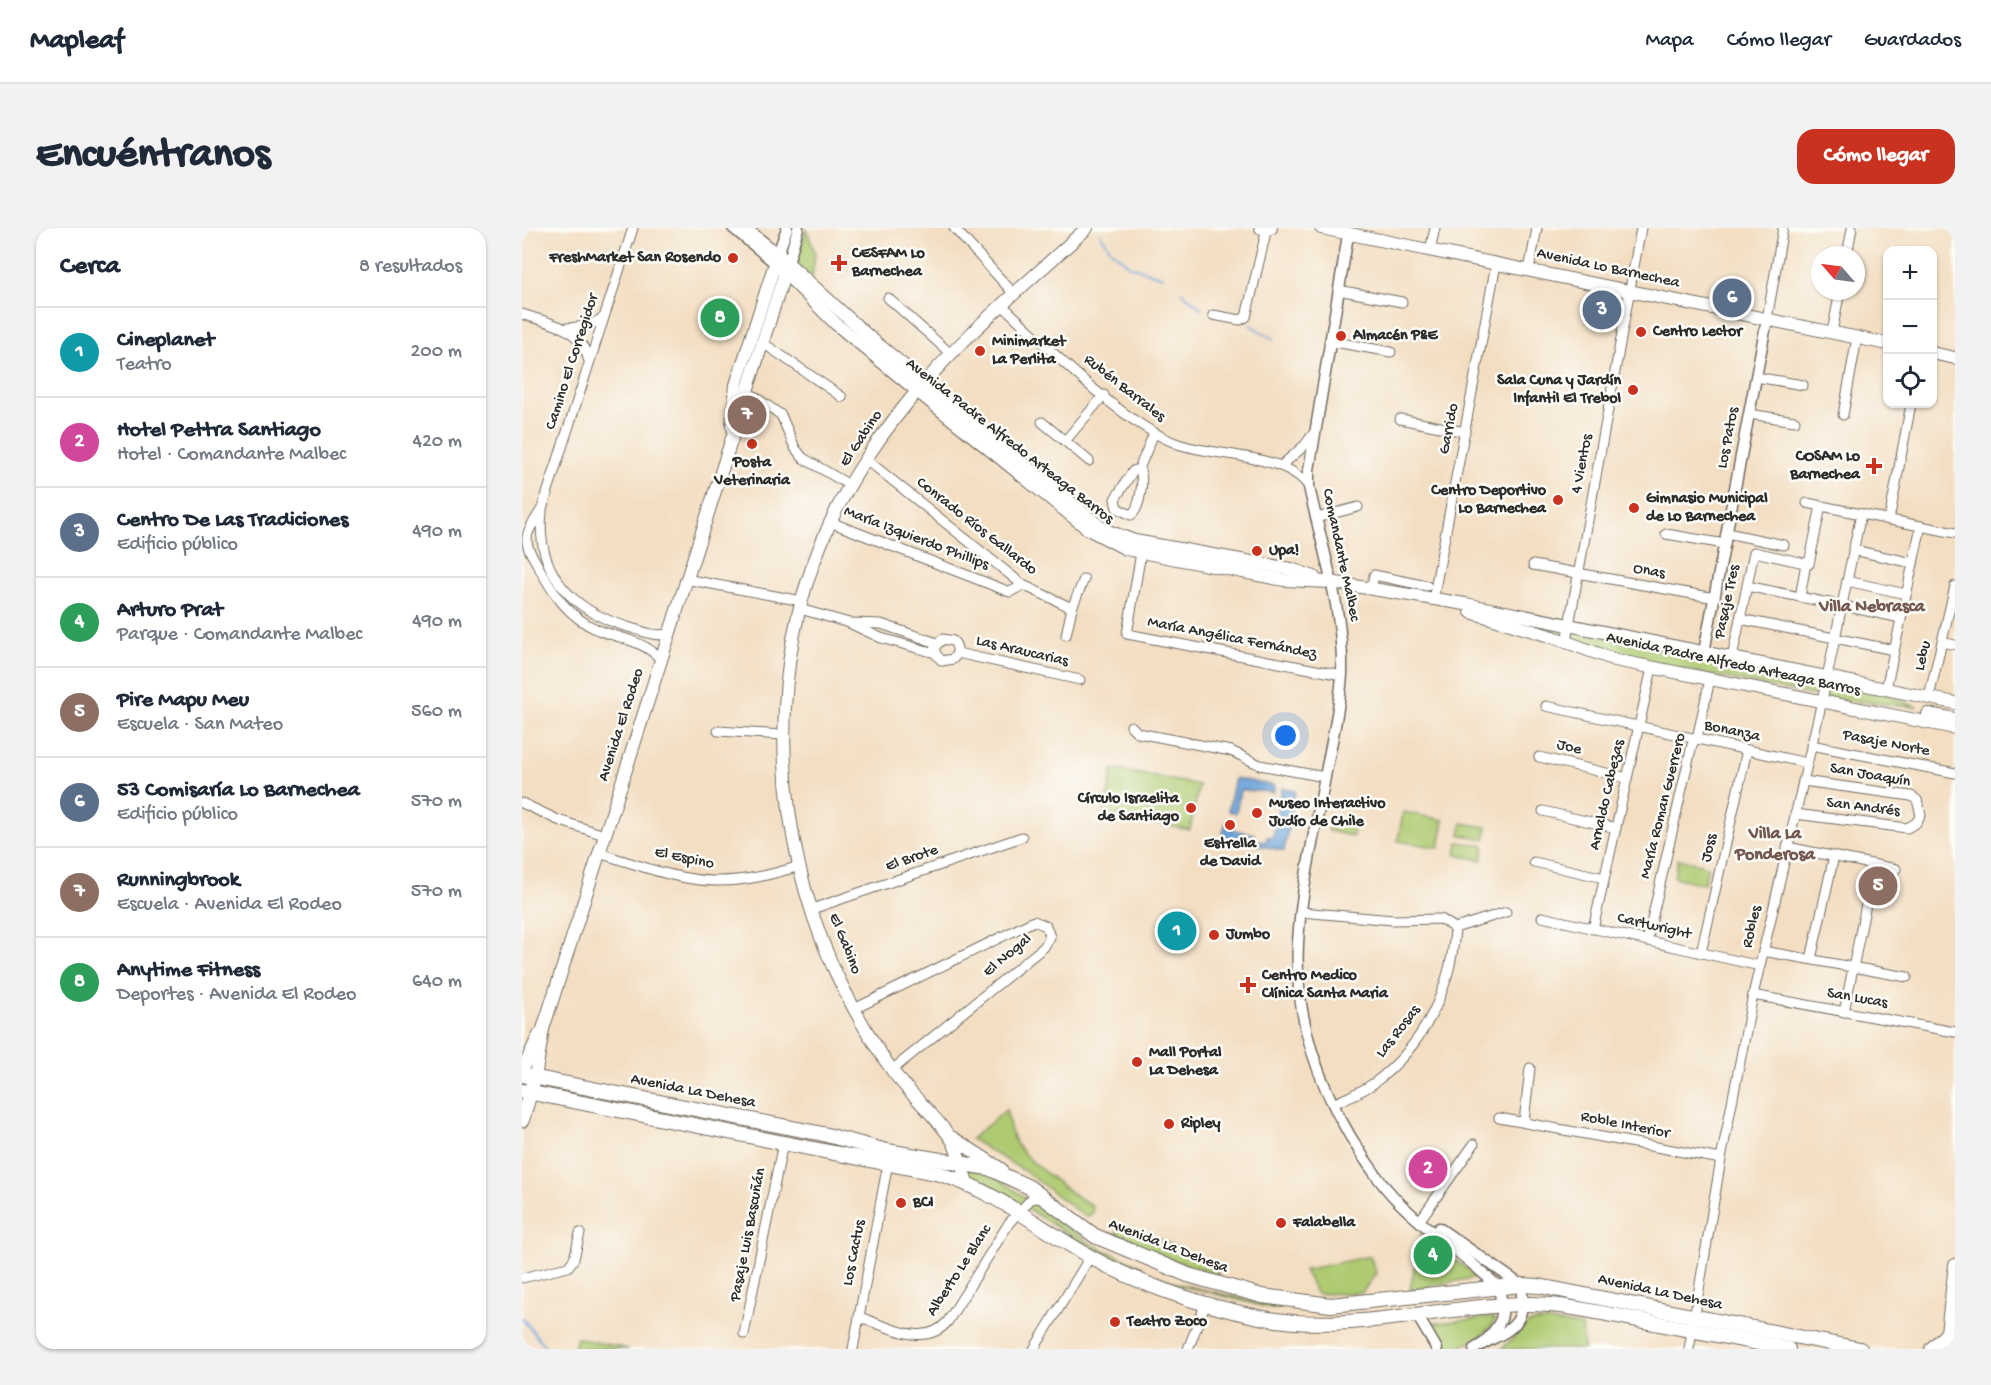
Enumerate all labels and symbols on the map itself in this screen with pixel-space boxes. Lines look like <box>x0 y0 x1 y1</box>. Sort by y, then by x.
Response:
place label: CESFAM Lo Barnechea <box>851 245 925 282</box>
street label: Avenida Lo Barnechea <box>1535 245 1682 294</box>
north arrow <box>1811 246 1865 300</box>
place label: FreshMarket San Rosendo <box>548 249 722 268</box>
marker: FreshMarket San Rosendo <box>726 251 740 265</box>
marker: CESFAM Lo Barnechea <box>830 254 848 272</box>
pin: 6 <box>1712 276 1752 320</box>
pin: 3 <box>1582 288 1622 332</box>
street label: Camino El Corregidor <box>542 290 604 432</box>
pin: 8 <box>700 296 740 340</box>
place label: Centro Lector <box>1652 323 1744 342</box>
marker: Centro Lector <box>1634 325 1648 339</box>
place label: Almacén P&E <box>1352 327 1438 346</box>
marker: Almacén P&E <box>1334 329 1348 343</box>
place label: Minimarket La Perlita <box>992 333 1067 370</box>
marker: Minimarket La Perlita <box>973 344 987 358</box>
street label: Rubén Barrales <box>1079 351 1170 428</box>
street label: Avenida Padre Alfredo Arteaga Barros <box>901 355 1118 530</box>
place label: Sala Cuna y Jardín Infantil El Trebol <box>1497 372 1621 409</box>
marker: Sala Cuna y Jardín Infantil El Trebol <box>1626 383 1640 397</box>
pin: 7 <box>728 392 766 438</box>
street label: Garrido <box>1436 402 1464 456</box>
street label: Los Patos <box>1714 405 1744 470</box>
street label: El Gabino <box>836 407 888 471</box>
street label: 4 Vientos <box>1568 431 1598 495</box>
marker: Posta Veterinaria <box>745 437 759 451</box>
place label: COSAM Lo Barnechea <box>1789 448 1861 485</box>
place label: Posta Veterinaria <box>713 454 791 491</box>
marker: COSAM Lo Barnechea <box>1865 457 1883 475</box>
street label: Conrado Ríos Gallardo <box>912 474 1040 580</box>
place label: Centro Deportivo Lo Barnechea <box>1430 482 1547 519</box>
street label: Comandante Malbec <box>1317 487 1363 624</box>
place label: Gimnasio Municipal de Lo Barnechea <box>1646 490 1768 527</box>
marker: Centro Deportivo Lo Barnechea <box>1551 493 1565 507</box>
marker: Gimnasio Municipal de Lo Barnechea <box>1627 501 1641 515</box>
street label: María Izquierdo Phillips <box>841 503 992 576</box>
place label: Upa! <box>1269 542 1299 561</box>
marker: Upa! <box>1250 544 1264 558</box>
street label: Onas <box>1632 560 1667 584</box>
street label: Pasaje Tres <box>1711 562 1745 642</box>
district label: Villa Nebrasca <box>1818 597 1926 618</box>
street label: María Angélica Fernández <box>1146 613 1319 665</box>
street label: Avenida Padre Alfredo Arteaga Barros <box>1604 629 1863 701</box>
street label: Las Araucarias <box>974 632 1071 672</box>
street label: Lebu <box>1911 639 1937 673</box>
street label: Avenida El Rodeo <box>595 666 649 784</box>
street label: Bonanza <box>1701 717 1763 747</box>
your location <box>1271 721 1300 750</box>
street label: Pasaje Norte <box>1840 726 1932 762</box>
street label: María Roman Guerrero <box>1637 731 1691 881</box>
street label: Joe <box>1555 736 1584 760</box>
street label: Arnaldo Cabezas <box>1586 737 1630 852</box>
street label: San Joaquín <box>1828 760 1912 793</box>
place label: Círculo Israelita de Santiago <box>1077 790 1180 827</box>
street label: San Andrés <box>1825 794 1902 822</box>
place label: Museo Interactivo Judío de Chile <box>1268 795 1386 832</box>
marker: Círculo Israelita de Santiago <box>1184 801 1198 815</box>
marker: Museo Interactivo Judío de Chile <box>1250 806 1264 820</box>
marker: Estrella de David <box>1223 818 1237 832</box>
district label: Villa La Ponderosa <box>1734 824 1816 866</box>
street label: Joss <box>1698 831 1723 864</box>
place label: Estrella de David <box>1200 835 1262 872</box>
street label: El Brote <box>883 841 941 877</box>
street label: El Espino <box>652 843 716 875</box>
pin: 5 <box>1858 864 1898 908</box>
street label: Robles <box>1739 903 1767 950</box>
pin: 1 <box>1158 908 1196 954</box>
street label: Cartwright <box>1615 909 1694 945</box>
street label: El Gabino <box>823 911 865 977</box>
place label: Jumbo <box>1225 926 1271 945</box>
marker: Jumbo <box>1207 928 1221 942</box>
street label: El Nogal <box>980 930 1036 982</box>
place label: Centro Medico Clínica Santa Maria <box>1261 967 1389 1004</box>
marker: Centro Medico Clínica Santa Maria <box>1239 976 1257 994</box>
street label: San Lucas <box>1825 984 1890 1014</box>
street label: Las Rosas <box>1372 1001 1426 1062</box>
place label: Mall Portal La Dehesa <box>1149 1044 1222 1081</box>
marker: Mall Portal La Dehesa <box>1130 1055 1144 1069</box>
street label: Avenida La Dehesa <box>629 1071 758 1114</box>
street label: Roble Interior <box>1579 1108 1672 1144</box>
place label: Ripley <box>1180 1115 1221 1134</box>
marker: Ripley <box>1162 1117 1176 1131</box>
pin: 2 <box>1408 1146 1448 1192</box>
street label: Pasaje Luis Bascuñán <box>727 1166 771 1304</box>
place label: BCI <box>912 1194 934 1213</box>
marker: BCI <box>894 1196 908 1210</box>
place label: Falabella <box>1292 1214 1356 1233</box>
street label: Avenida La Dehesa <box>1105 1215 1232 1279</box>
marker: Falabella <box>1274 1216 1288 1230</box>
street label: Los Cactus <box>839 1217 871 1288</box>
street label: Alberto Le Blanc <box>923 1221 997 1320</box>
pin: 4 <box>1414 1232 1452 1278</box>
street label: Avenida La Dehesa <box>1596 1271 1725 1316</box>
place label: Teatro Zoco <box>1125 1313 1208 1332</box>
marker: Teatro Zoco <box>1108 1315 1122 1329</box>

